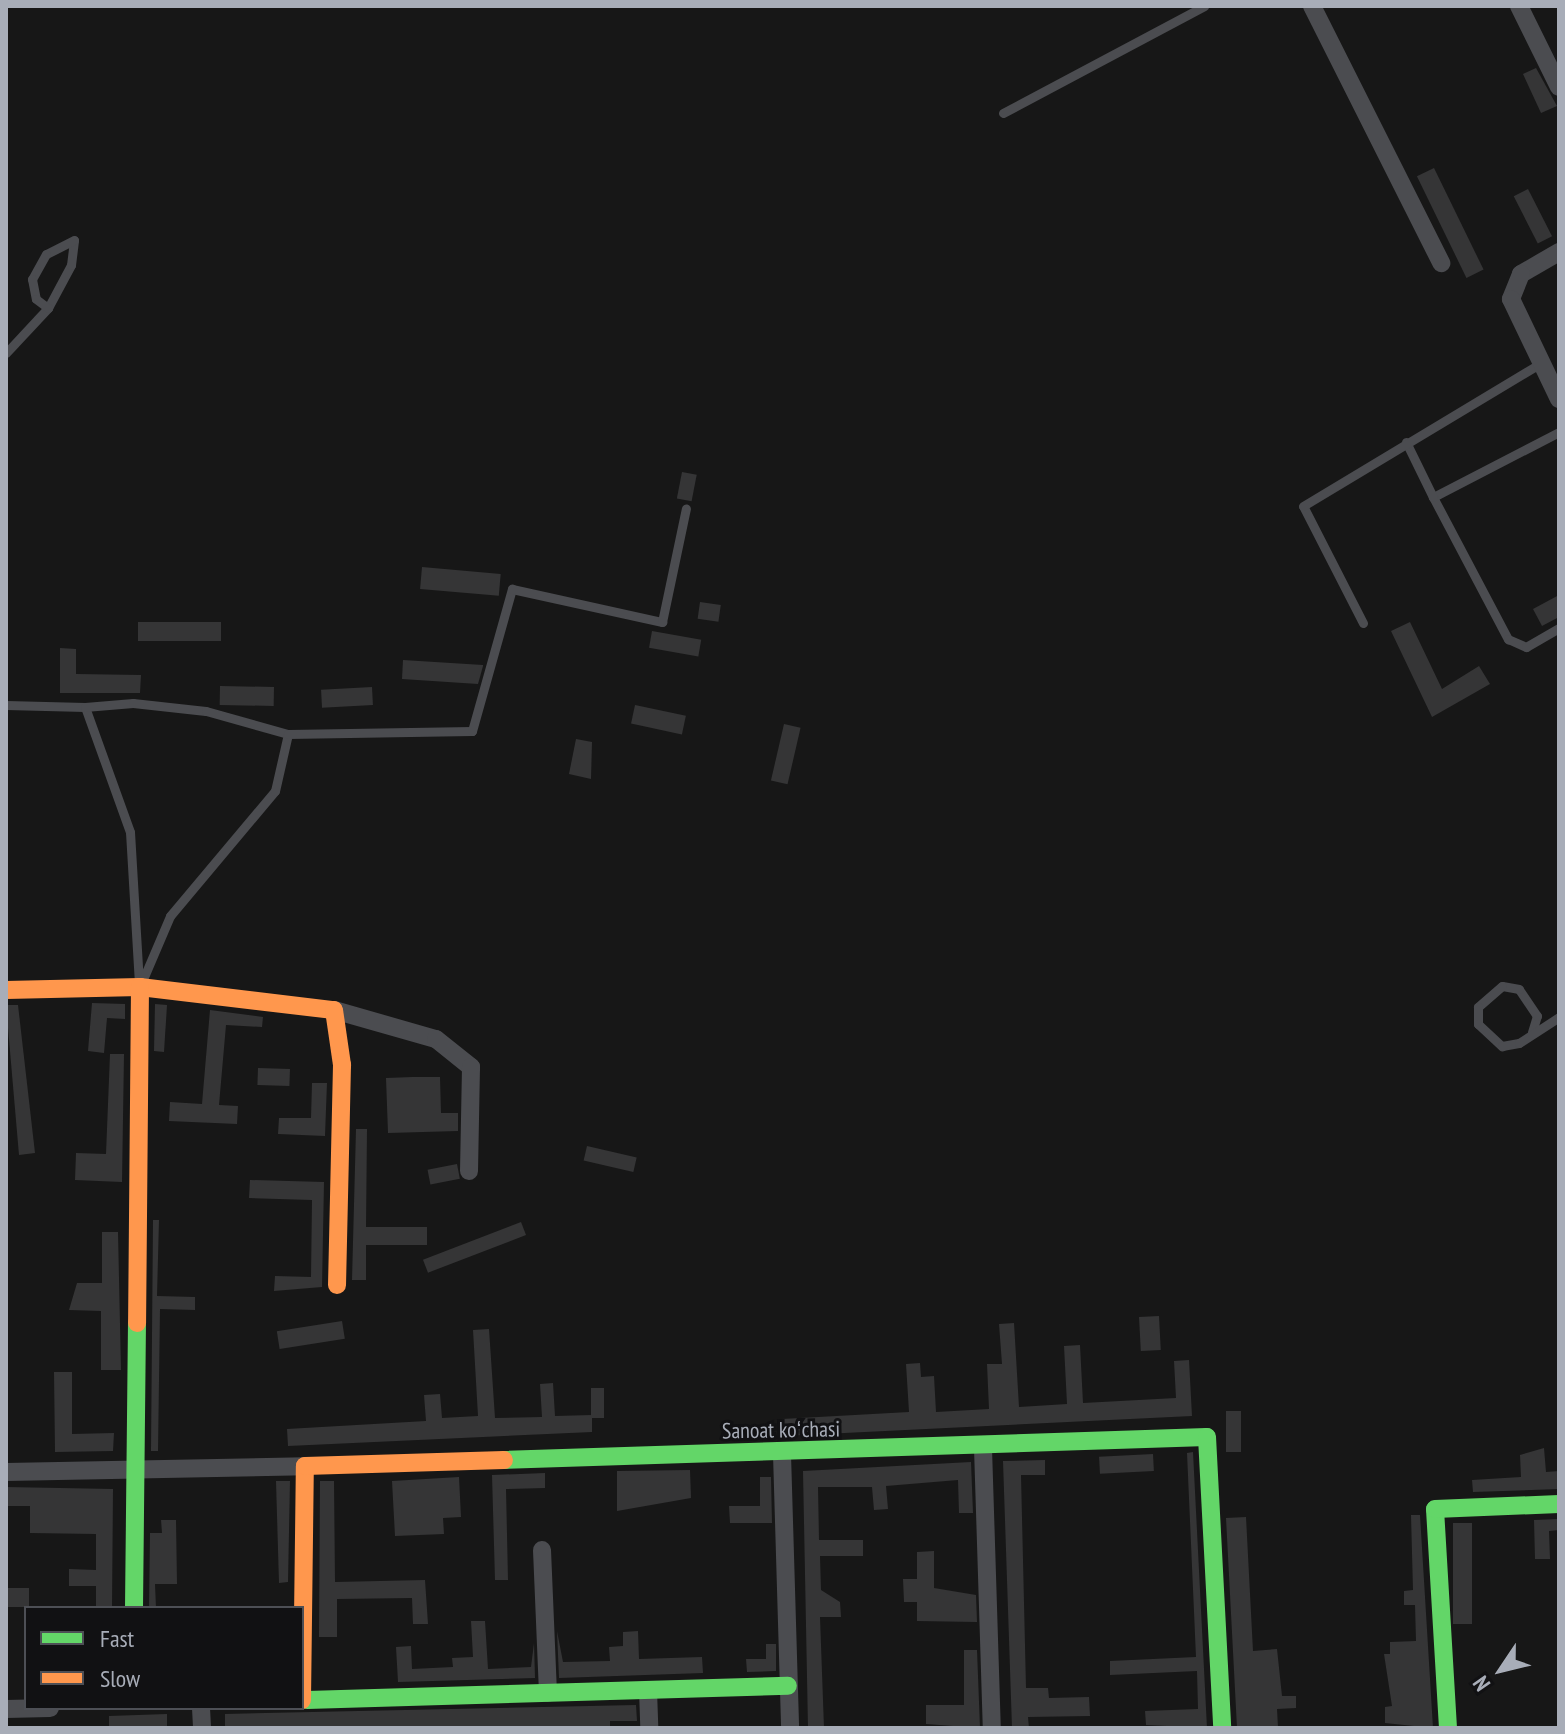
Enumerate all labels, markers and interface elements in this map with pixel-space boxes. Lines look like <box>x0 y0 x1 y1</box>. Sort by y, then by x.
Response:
street label: Sanoat koʻchasi <box>722 1416 840 1444</box>
legend <box>24 1606 304 1710</box>
text: Fast <box>100 1623 134 1654</box>
north arrow <box>1461 1630 1541 1710</box>
text: Slow <box>100 1663 140 1694</box>
text: N <box>1466 1671 1496 1697</box>

